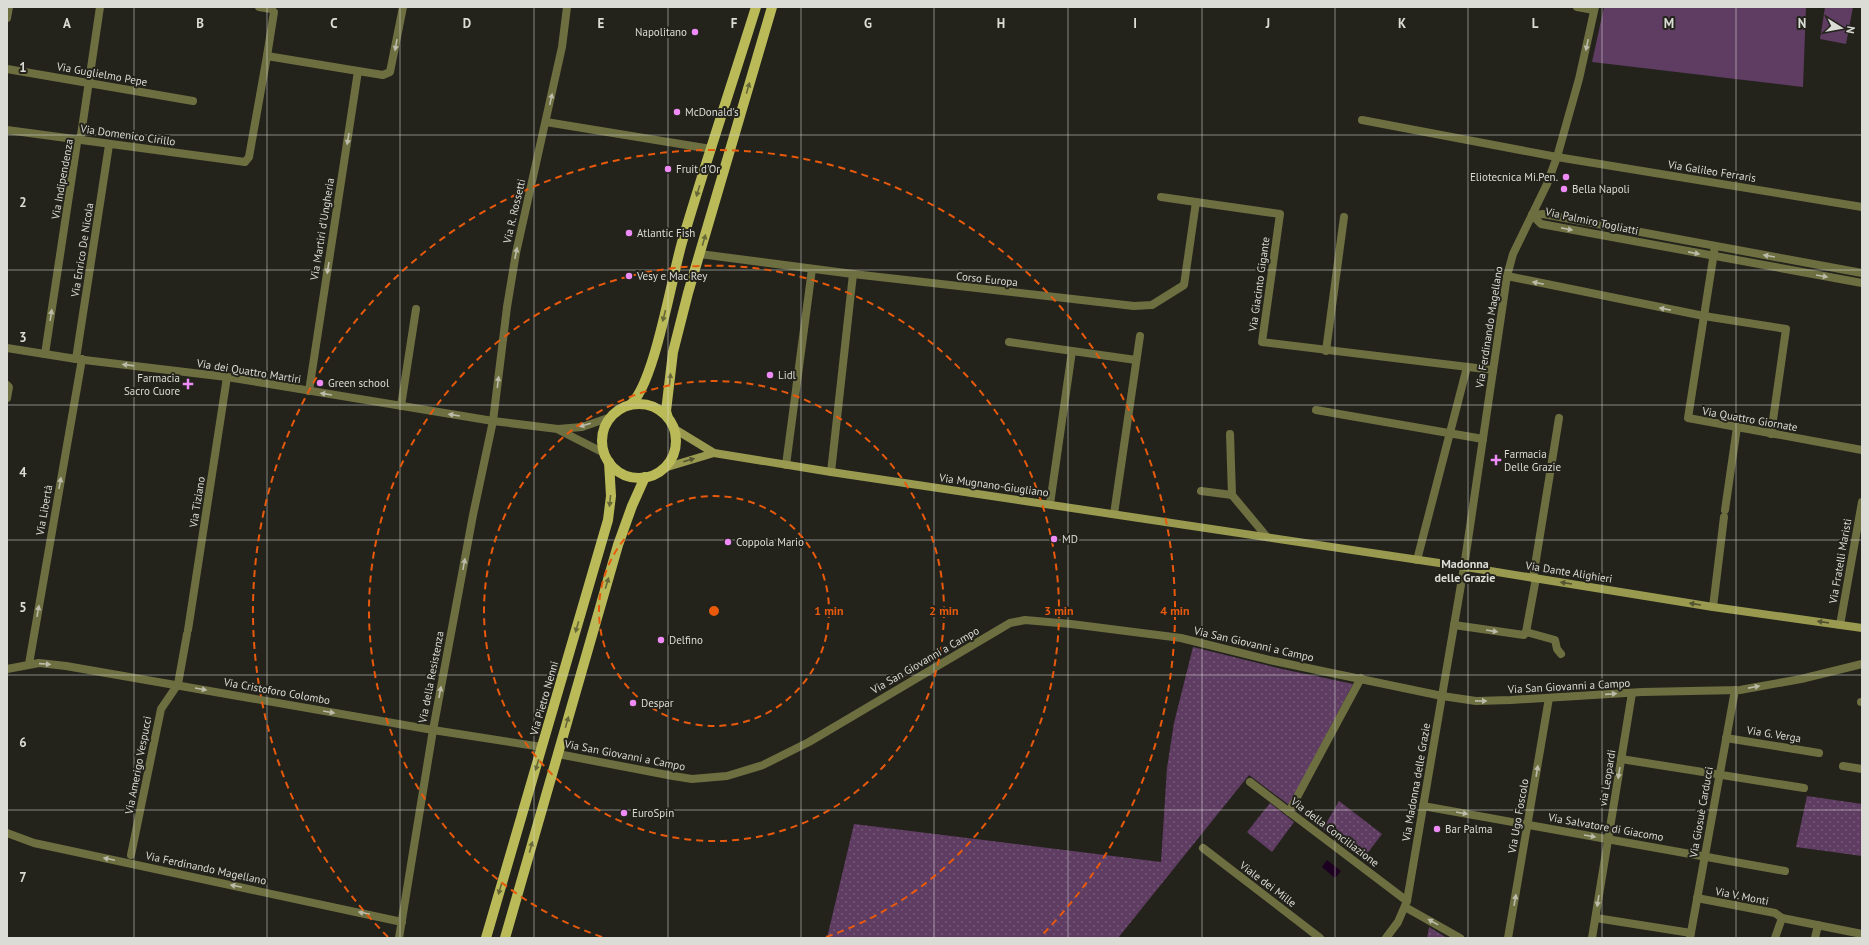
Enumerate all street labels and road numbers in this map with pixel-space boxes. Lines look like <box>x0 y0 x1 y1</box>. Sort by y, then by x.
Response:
street label: Via Guglielmo Pepe <box>55 59 149 89</box>
street label: Via Domenico Cirillo <box>79 121 177 149</box>
street label: Via Indipendenza <box>48 138 76 221</box>
street label: Via Galileo Ferraris <box>1666 157 1757 185</box>
street label: Via Martiri d'Ungheria <box>307 177 337 282</box>
street label: Via R. Rossetti <box>500 177 528 246</box>
street label: Via Enrico De Nicola <box>67 202 96 299</box>
street label: Via Palmiro Togliatti <box>1543 204 1640 238</box>
street label: Via Giacinto Gigante <box>1245 235 1273 333</box>
street label: Via Ferdinando Magellano <box>1472 265 1506 390</box>
street label: Corso Europa <box>956 269 1018 289</box>
street label: Via dei Quattro Martiri <box>195 356 302 386</box>
street label: Via Quattro Giornate <box>1700 404 1799 434</box>
street label: Via Mugnano-Giugliano <box>937 470 1050 500</box>
street label: Via Tiziano <box>186 475 208 530</box>
street label: Via Libertà <box>33 484 55 537</box>
street label: Via Fratelli Maristi <box>1825 517 1854 606</box>
street label: Via Dante Alighieri <box>1524 558 1613 586</box>
street label: Via San Giovanni a Campo <box>868 623 982 697</box>
street label: Via San Giovanni a Campo <box>1192 623 1315 665</box>
street label: Via della Resistenza <box>415 630 447 725</box>
street label: Via Pietro Nenni <box>526 659 561 738</box>
street label: Via Cristoforo Colombo <box>222 675 331 707</box>
street label: Via San Giovanni a Campo <box>1506 676 1631 696</box>
street label: Via Amerigo Vespucci <box>121 715 154 816</box>
street label: Via Madonna delle Grazie <box>1399 721 1433 843</box>
street label: Via G. Verga <box>1745 723 1802 745</box>
street label: Via San Giovanni a Campo <box>562 736 687 774</box>
street label: via Leopardi <box>1596 749 1618 807</box>
street label: Via Giosuè Carducci <box>1686 765 1716 860</box>
street label: Via Ugo Foscolo <box>1504 778 1531 855</box>
street label: Via della Conciliazione <box>1287 794 1382 870</box>
street label: Via Salvatore di Giacomo <box>1546 810 1665 844</box>
street label: Via Ferdinando Magellano <box>143 848 268 888</box>
street label: Viale dei Mille <box>1236 858 1299 910</box>
street label: Via V. Monti <box>1713 884 1770 908</box>

